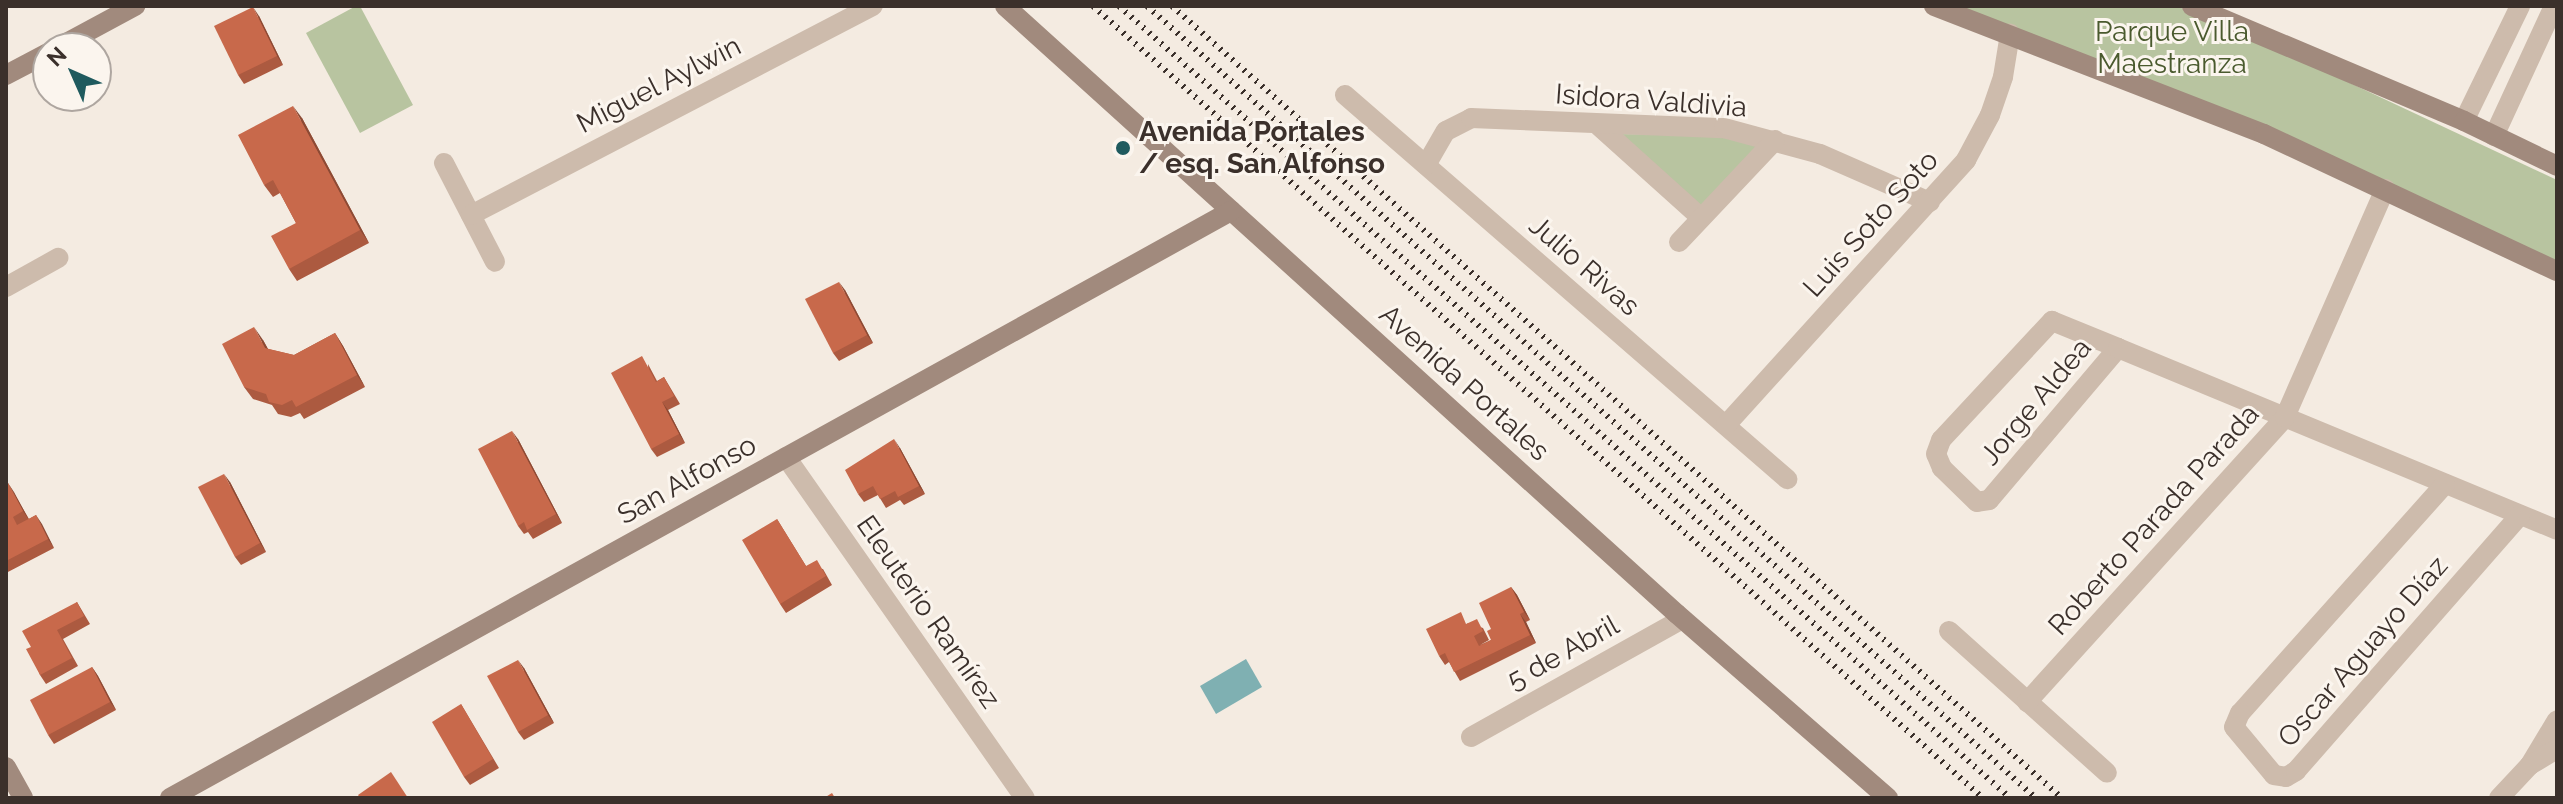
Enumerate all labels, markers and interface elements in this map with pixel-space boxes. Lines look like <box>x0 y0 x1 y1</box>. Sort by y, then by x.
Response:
park label: Parque Villa Maestranza <box>2094 15 2250 81</box>
street label: Miguel Aylwin <box>571 29 747 141</box>
north arrow <box>32 32 112 112</box>
text: N <box>41 41 72 72</box>
street label: Isidora Valdivia <box>1554 78 1748 124</box>
place label: Avenida Portales / esq. San Alfonso <box>1139 115 1386 181</box>
marker: Avenida Portales / esq. San Alfonso <box>1114 139 1132 157</box>
street label: Luis Soto Soto <box>1797 144 1945 304</box>
street label: Julio Rivas <box>1522 209 1646 323</box>
street label: Avenida Portales <box>1372 298 1556 468</box>
street label: Jorge Aldea <box>1973 332 2099 472</box>
street label: Roberto Parada Parada <box>2042 398 2266 642</box>
street label: San Alfonso <box>611 428 763 532</box>
street label: Eleuterio Ramírez <box>849 509 1007 715</box>
street label: Oscar Aguayo Díaz <box>2271 549 2455 755</box>
street label: 5 de Abril <box>1501 608 1625 698</box>

